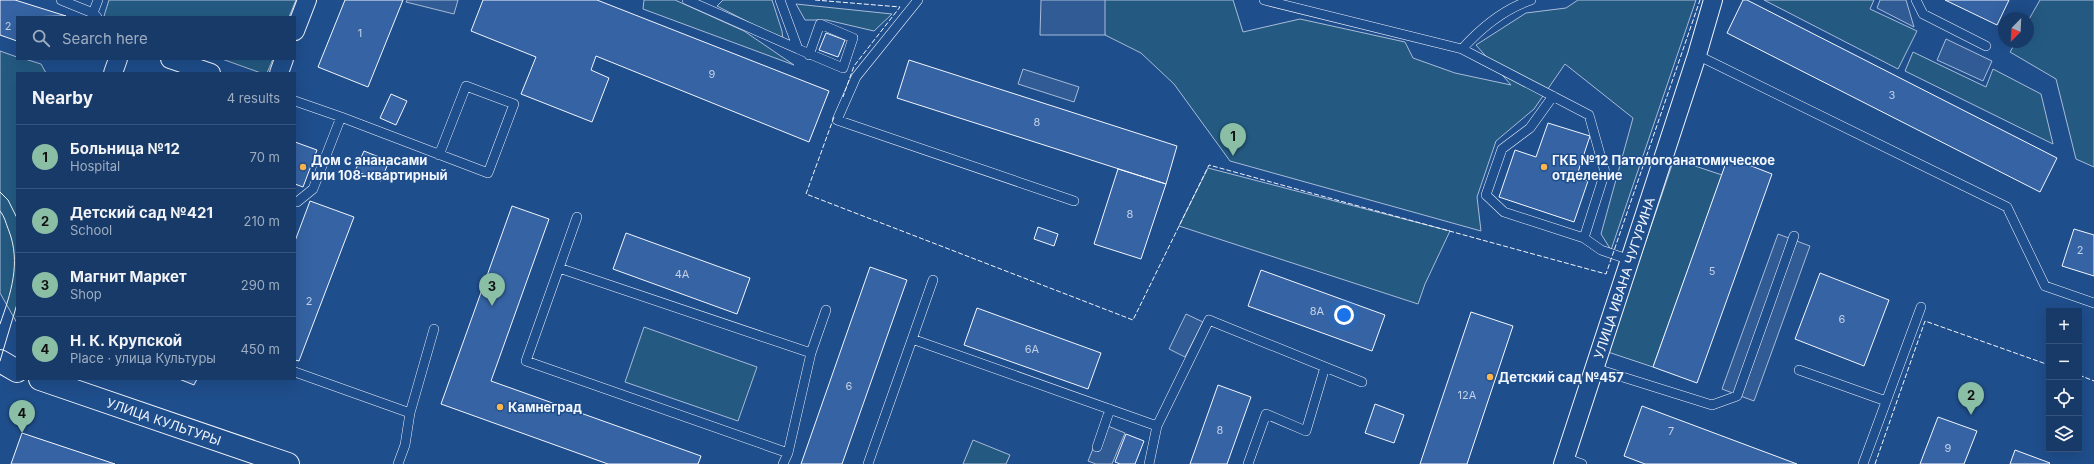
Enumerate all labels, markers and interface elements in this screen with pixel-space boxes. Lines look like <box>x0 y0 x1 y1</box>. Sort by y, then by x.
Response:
north arrow <box>1998 12 2034 48</box>
search box <box>16 16 296 60</box>
house number: 2 <box>5 19 11 33</box>
house number: 1 <box>358 26 362 40</box>
icon: search <box>30 27 52 49</box>
text: Search here <box>62 29 148 48</box>
house number: 9 <box>709 67 716 81</box>
text: Nearby <box>32 88 93 108</box>
house number: 3 <box>1889 88 1896 102</box>
text: 4 results <box>227 90 280 106</box>
house number: 8 <box>1034 115 1041 129</box>
pin: 1 <box>1220 123 1246 156</box>
text: Больница №12 <box>70 139 180 158</box>
text: 1 <box>42 149 48 165</box>
text: 70 m <box>250 149 280 165</box>
place label: Дом с ананасами или 108-квартирный <box>311 152 448 183</box>
place label: ГКБ №12 Патологоанатомическое отделение <box>1552 152 1775 183</box>
text: Hospital <box>70 158 120 174</box>
marker: Дом с ананасами или 108-квартирный <box>298 162 308 172</box>
marker: ГКБ №12 Патологоанатомическое отделение <box>1539 162 1549 172</box>
street label: УЛИЦА ИВАНА ЧУГУРИНА <box>1590 195 1658 361</box>
text: Детский сад №421 <box>70 203 213 222</box>
house number: 8 <box>1127 207 1134 221</box>
text: 2 <box>41 213 49 229</box>
text: 210 m <box>244 213 280 229</box>
text: School <box>70 222 112 238</box>
house number: 2 <box>2077 243 2083 257</box>
house number: 5 <box>1709 264 1716 278</box>
text: Магнит Маркет <box>70 267 187 286</box>
house number: 4А <box>675 267 690 281</box>
pin: 3 <box>479 273 505 306</box>
text: 3 <box>41 277 49 293</box>
text: 290 m <box>241 277 280 293</box>
text: Shop <box>70 286 102 302</box>
house number: 2 <box>306 294 312 308</box>
house number: 8А <box>1310 304 1325 318</box>
your location <box>1334 305 1354 325</box>
map controls <box>2046 308 2082 452</box>
button: + <box>2046 308 2082 344</box>
house number: 6 <box>1839 312 1846 326</box>
text: Н. К. Крупской <box>70 331 182 350</box>
text: 4 <box>41 341 49 357</box>
text: 450 m <box>240 341 280 357</box>
house number: 6А <box>1025 342 1040 356</box>
button: − <box>2046 344 2082 380</box>
text: Place · улица Культуры <box>70 350 216 366</box>
place label: Детский сад №457 <box>1498 369 1624 385</box>
marker: Детский сад №457 <box>1485 372 1495 382</box>
house number: 6 <box>846 379 853 393</box>
button: locate <box>2046 380 2082 416</box>
pin: 2 <box>1958 382 1984 415</box>
house number: 12А <box>1458 388 1477 402</box>
street label: УЛИЦА КУЛЬТУРЫ <box>104 394 223 449</box>
place label: Камнеград <box>508 399 582 415</box>
pin: 4 <box>9 400 35 433</box>
marker: Камнеград <box>495 402 505 412</box>
button: layers <box>2046 416 2082 452</box>
house number: 8 <box>1217 423 1224 437</box>
house number: 7 <box>1668 424 1674 438</box>
house number: 9 <box>1945 441 1952 455</box>

